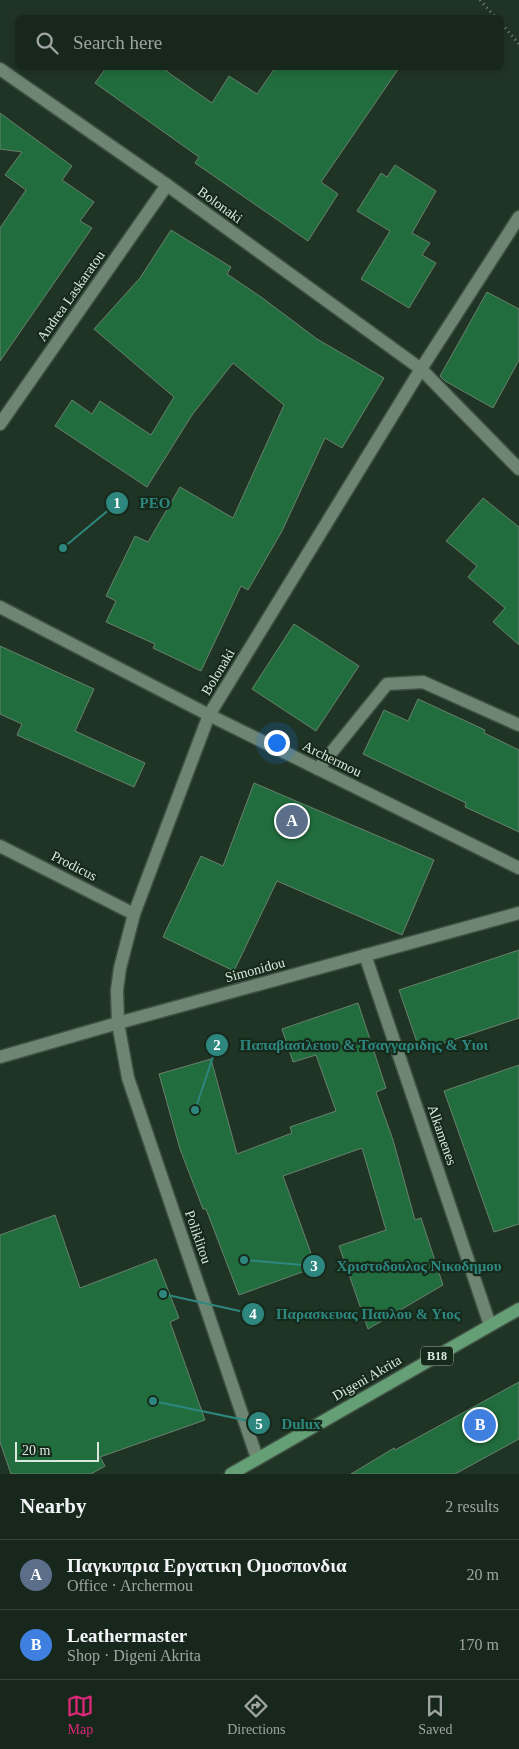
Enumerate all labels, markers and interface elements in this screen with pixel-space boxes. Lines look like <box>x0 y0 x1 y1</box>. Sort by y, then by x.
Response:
search box <box>15 15 504 70</box>
icon: search <box>33 29 61 57</box>
text: Search here <box>73 32 162 53</box>
street label: Bolonaki <box>195 184 245 226</box>
street label: Andrea Laskaratou <box>34 248 108 344</box>
callout: PEO <box>105 488 181 518</box>
text: 1 <box>113 495 121 511</box>
text: PEO <box>140 495 170 511</box>
street label: Bolonaki <box>198 646 238 698</box>
your location <box>264 730 290 756</box>
street label: Archermou <box>300 738 364 780</box>
pin: A <box>276 802 308 840</box>
street label: Prodicus <box>49 848 99 884</box>
street label: Simonidou <box>223 955 287 985</box>
callout: Παπαβασιλειου & Τσαγγαριδης & Υιοι <box>204 1030 499 1060</box>
text: 2 <box>213 1037 221 1053</box>
text: Παπαβασιλειου & Τσαγγαριδης & Υιοι <box>240 1037 489 1053</box>
street label: Alkamenes <box>425 1103 459 1167</box>
street label: Poliklitou <box>182 1208 214 1266</box>
callout: Χριστοδουλος Νικοδημου <box>302 1251 512 1281</box>
text: 3 <box>310 1258 318 1274</box>
text: Χριστοδουλος Νικοδημου <box>336 1258 502 1274</box>
callout: Παρασκευας Παυλου & Υιος <box>240 1299 470 1329</box>
text: 4 <box>249 1306 257 1322</box>
text: Παρασκευας Παυλου & Υιος <box>276 1306 461 1322</box>
road number: B18 <box>421 1346 453 1365</box>
street label: Digeni Akrita <box>330 1352 405 1404</box>
pin: B <box>464 1406 496 1444</box>
callout: Dulux <box>246 1408 331 1438</box>
text: 5 <box>255 1416 263 1432</box>
text: Dulux <box>281 1416 321 1432</box>
scale bar <box>15 1439 99 1462</box>
text: 20 m <box>22 1443 50 1458</box>
text: Nearby <box>20 1494 87 1518</box>
text: 2 results <box>445 1498 499 1515</box>
text: Παγκυπρια Εργατικη Ομοσπονδια <box>67 1555 347 1576</box>
text: A <box>30 1566 42 1583</box>
text: 20 m <box>467 1566 499 1583</box>
text: Office · Archermou <box>67 1577 193 1594</box>
text: Leathermaster <box>67 1625 187 1646</box>
text: B <box>31 1636 41 1653</box>
text: 170 m <box>459 1636 499 1653</box>
text: Shop · Digeni Akrita <box>67 1647 201 1664</box>
tab: Map <box>66 1692 94 1738</box>
tab: Directions <box>227 1692 286 1738</box>
tab: Saved <box>418 1692 453 1738</box>

